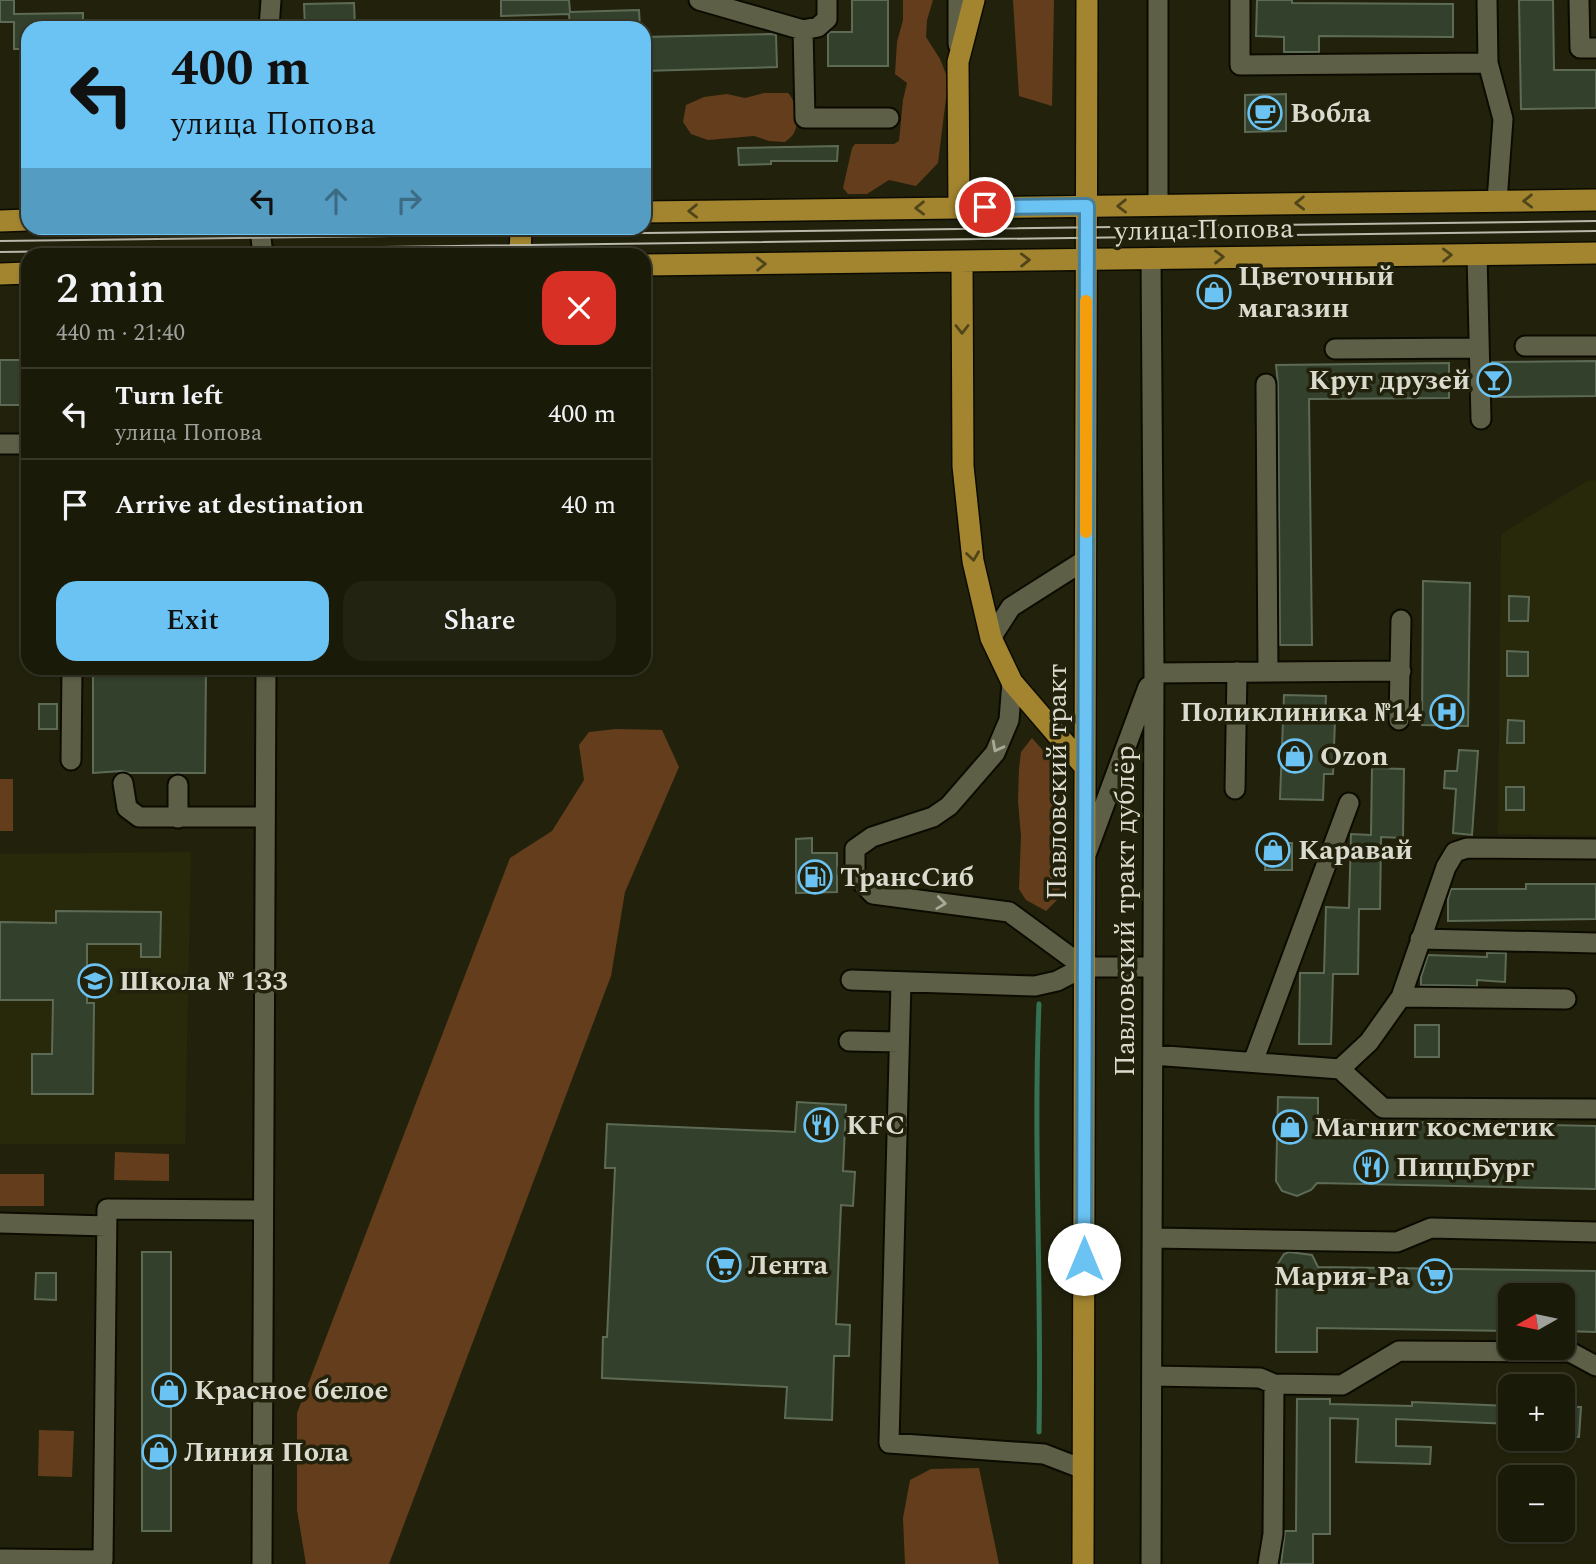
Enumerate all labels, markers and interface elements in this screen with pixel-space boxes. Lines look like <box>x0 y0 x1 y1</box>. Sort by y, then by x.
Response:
text: 400 m <box>171 32 310 107</box>
icon: left <box>56 49 147 140</box>
place label: Вобла <box>1290 92 1372 135</box>
cafe icon: Вобла <box>1246 94 1284 132</box>
text: улица Попова <box>171 100 376 149</box>
pin <box>955 177 1015 237</box>
icon: left <box>244 182 282 220</box>
icon: ahead <box>317 182 355 220</box>
icon: right <box>390 182 428 220</box>
icon: arrive <box>966 188 1004 226</box>
one-way arrow <box>1522 193 1533 208</box>
one-way arrow <box>1295 195 1305 211</box>
one-way arrow <box>1117 198 1128 213</box>
one-way arrow <box>915 200 925 216</box>
one-way arrow <box>687 204 698 219</box>
street label: улица Попова <box>1113 207 1294 253</box>
one-way arrow <box>1442 247 1453 262</box>
one-way arrow <box>1214 250 1225 265</box>
one-way arrow <box>1020 252 1030 268</box>
place label: Цветочный магазин <box>1238 255 1394 330</box>
one-way arrow <box>756 256 767 271</box>
text: 2 min <box>56 258 165 321</box>
button: close <box>542 271 616 345</box>
shop icon: Цветочный магазин <box>1195 273 1233 311</box>
text: 440 m · 21:40 <box>56 316 185 351</box>
one-way arrow <box>954 324 970 335</box>
place label: Круг друзей <box>1308 359 1470 402</box>
bar icon: Круг друзей <box>1475 361 1513 399</box>
text: Turn left <box>115 376 223 416</box>
text: 400 m <box>548 394 616 434</box>
icon: left <box>56 395 94 433</box>
text: улица Попова <box>115 416 262 451</box>
text: Arrive at destination <box>115 485 364 525</box>
text: 40 m <box>561 485 616 525</box>
icon: arrive <box>56 486 94 524</box>
one-way arrow <box>965 550 980 562</box>
button: Exit <box>56 581 329 661</box>
button: Share <box>343 581 616 661</box>
street label: Павловский тракт <box>1036 664 1079 900</box>
place label: Поликлиника №14 <box>1180 691 1422 734</box>
hospital icon: Поликлиника №14 <box>1428 693 1466 731</box>
place label: Ozon <box>1320 735 1389 778</box>
shop icon: Ozon <box>1276 737 1314 775</box>
one-way arrow <box>991 740 1005 752</box>
street label: Павловский тракт дублёр <box>1104 745 1147 1077</box>
place label: Каравай <box>1298 829 1413 872</box>
shop icon: Каравай <box>1254 831 1292 869</box>
place label: ТрансСиб <box>840 856 974 899</box>
fuel station icon: ТрансСиб <box>796 858 834 896</box>
one-way arrow <box>935 895 946 910</box>
place label: Школа № 133 <box>119 960 288 1003</box>
school or university icon: Школа № 133 <box>76 962 114 1000</box>
place label: KFC <box>846 1104 905 1147</box>
restaurant icon: KFC <box>802 1106 840 1144</box>
place label: Магнит косметик <box>1314 1106 1555 1149</box>
shop icon: Магнит косметик <box>1271 1108 1309 1146</box>
place label: ПиццБург <box>1396 1146 1534 1189</box>
restaurant icon: ПиццБург <box>1352 1148 1390 1186</box>
position arrow <box>1047 1222 1121 1296</box>
place label: Лента <box>748 1244 829 1287</box>
supermarket icon: Лента <box>705 1246 743 1284</box>
place label: Мария-Ра <box>1273 1255 1411 1298</box>
supermarket icon: Мария-Ра <box>1416 1257 1454 1295</box>
north arrow <box>1498 1283 1575 1360</box>
map controls <box>1498 1283 1575 1542</box>
place label: Красное белое <box>194 1369 389 1412</box>
shop icon: Красное белое <box>150 1371 188 1409</box>
button: + <box>1498 1374 1575 1451</box>
place label: Линия Пола <box>184 1431 349 1474</box>
shop icon: Линия Пола <box>140 1433 178 1471</box>
button: − <box>1498 1465 1575 1542</box>

